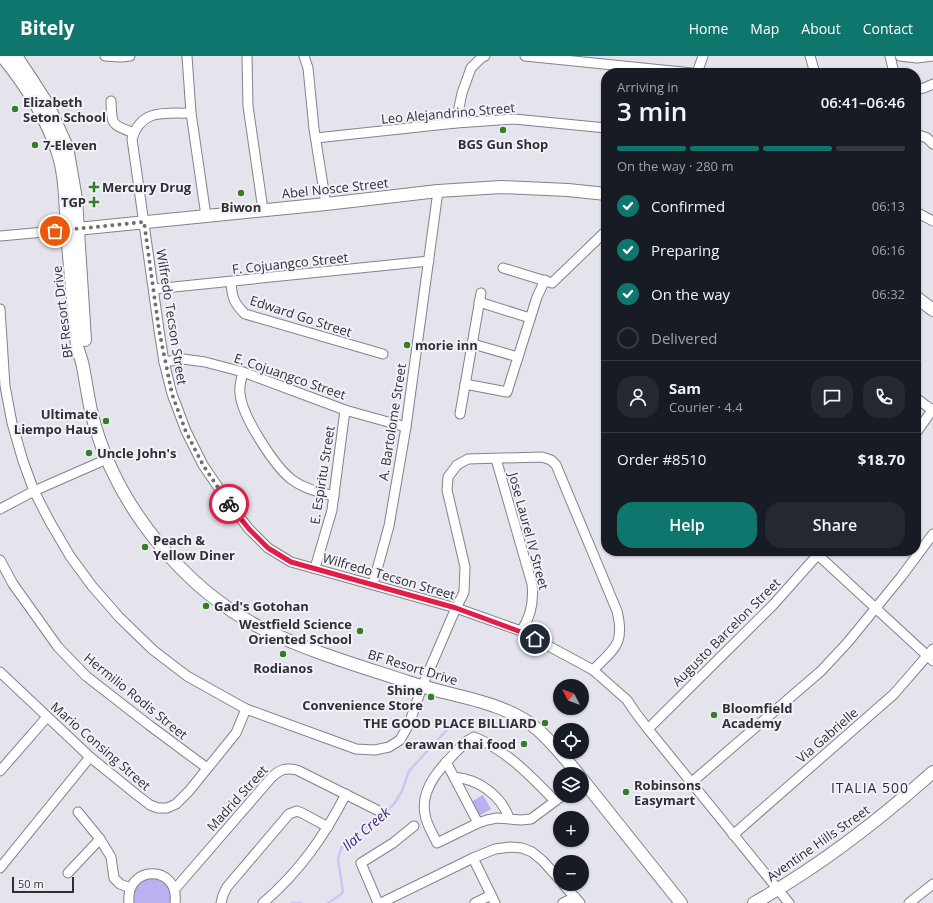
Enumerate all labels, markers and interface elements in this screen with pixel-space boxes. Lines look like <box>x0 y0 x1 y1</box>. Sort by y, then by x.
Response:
text: Bitely <box>20 15 75 41</box>
text: Home <box>689 19 728 38</box>
text: Map <box>750 19 779 38</box>
text: About <box>801 19 841 38</box>
text: Contact <box>863 19 913 38</box>
text: Arriving in <box>617 78 679 96</box>
text: 06:41–06:46 <box>821 92 905 112</box>
place label: Elizabeth Seton School <box>23 93 106 126</box>
text: 3 min <box>617 93 687 129</box>
street label: Leo Alejandrino Street <box>380 98 516 128</box>
marker: Elizabeth Seton School <box>10 104 20 114</box>
marker: BGS Gun Shop <box>498 125 508 135</box>
place label: BGS Gun Shop <box>458 135 548 153</box>
place label: 7-Eleven <box>43 136 97 154</box>
marker: 7-Eleven <box>30 140 40 150</box>
text: On the way · 280 m <box>617 157 733 175</box>
street label: Abel Nosce Street <box>281 173 390 203</box>
place label: Mercury Drug <box>102 178 192 196</box>
marker: Mercury Drug <box>89 182 99 192</box>
marker: Biwon <box>236 188 246 198</box>
place label: TGP <box>61 193 86 211</box>
icon: check <box>617 195 639 217</box>
text: Confirmed <box>651 196 725 216</box>
marker: TGP <box>89 197 99 207</box>
text: 06:13 <box>872 197 905 215</box>
place label: Biwon <box>221 198 261 216</box>
pin <box>38 214 72 248</box>
icon: bag <box>44 220 66 242</box>
icon: check <box>617 239 639 261</box>
text: Preparing <box>651 240 719 260</box>
text: 06:16 <box>872 241 905 259</box>
street label: Wilfredo Tecson Street <box>152 248 192 386</box>
street label: F. Cojuangco Street <box>231 248 349 278</box>
street label: BF Resort Drive <box>47 265 77 359</box>
icon: check <box>617 283 639 305</box>
text: On the way <box>651 284 730 304</box>
text: 06:32 <box>872 285 905 303</box>
street label: Edward Go Street <box>248 291 355 341</box>
text: Delivered <box>651 328 718 348</box>
place label: morie inn <box>415 336 478 354</box>
marker: morie inn <box>402 340 412 350</box>
street label: E. Cojuangco Street <box>232 348 349 404</box>
street label: A. Bartolome Street <box>374 362 410 482</box>
button: person <box>617 376 659 418</box>
button: chat <box>811 376 853 418</box>
button: phone <box>863 376 905 418</box>
text: Sam <box>669 378 701 398</box>
text: Courier · 4.4 <box>669 398 743 416</box>
place label: Ultimate Liempo Haus <box>14 405 98 438</box>
marker: Ultimate Liempo Haus <box>101 416 111 426</box>
street label: E. Espiritu Street <box>305 424 339 526</box>
place label: Uncle John's <box>97 444 176 462</box>
marker: Uncle John's <box>84 448 94 458</box>
text: Order #8510 <box>617 449 706 469</box>
text: $18.70 <box>858 449 905 469</box>
street label: Jose Laurel IV Street <box>504 469 553 592</box>
courier <box>209 484 249 524</box>
icon: bike <box>218 493 240 515</box>
button: Help <box>617 502 757 548</box>
button: Share <box>765 502 905 548</box>
place label: Peach & Yellow Diner <box>153 531 235 564</box>
marker: Peach & Yellow Diner <box>140 542 150 552</box>
street label: Wilfredo Tecson Street <box>321 548 458 604</box>
street label: Augusto Barcelon Street <box>668 574 784 690</box>
place label: Gad's Gotohan <box>214 597 309 615</box>
marker: Gad's Gotohan <box>201 601 211 611</box>
place label: Westfield Science Oriented School <box>239 615 352 648</box>
pin <box>518 622 552 656</box>
marker: Westfield Science Oriented School <box>355 626 365 636</box>
icon: home <box>524 628 546 650</box>
street label: BF Resort Drive <box>366 645 460 689</box>
street label: Hermilio Rodis Street <box>81 649 192 744</box>
marker: Rodianos <box>278 649 288 659</box>
place label: Rodianos <box>253 659 313 677</box>
north arrow <box>553 679 589 715</box>
map controls <box>553 679 589 891</box>
place label: Shine Convenience Store <box>302 681 423 714</box>
marker: Shine Convenience Store <box>426 692 436 702</box>
street label: Mario Consing Street <box>47 698 155 795</box>
place label: Bloomfield Academy <box>722 699 792 732</box>
street label: Via Gabrielle <box>792 703 862 767</box>
marker: Bloomfield Academy <box>709 710 719 720</box>
place label: THE GOOD PLACE BILLIARD <box>363 714 537 732</box>
marker: THE GOOD PLACE BILLIARD <box>540 718 550 728</box>
button: locate <box>553 723 589 759</box>
place label: erawan thai food <box>405 735 516 753</box>
marker: erawan thai food <box>519 739 529 749</box>
street label: Madrid Street <box>203 761 272 835</box>
button: layers <box>553 767 589 803</box>
place label: Robinsons Easymart <box>634 776 701 809</box>
district label: ITALIA 500 <box>831 778 909 797</box>
marker: Robinsons Easymart <box>621 787 631 797</box>
street label: Aventine Hills Street <box>763 800 873 885</box>
water label: Ilat Creek <box>338 802 395 855</box>
button: + <box>553 811 589 847</box>
button: − <box>553 855 589 891</box>
scale bar <box>12 875 74 894</box>
text: 50 m <box>18 876 44 891</box>

